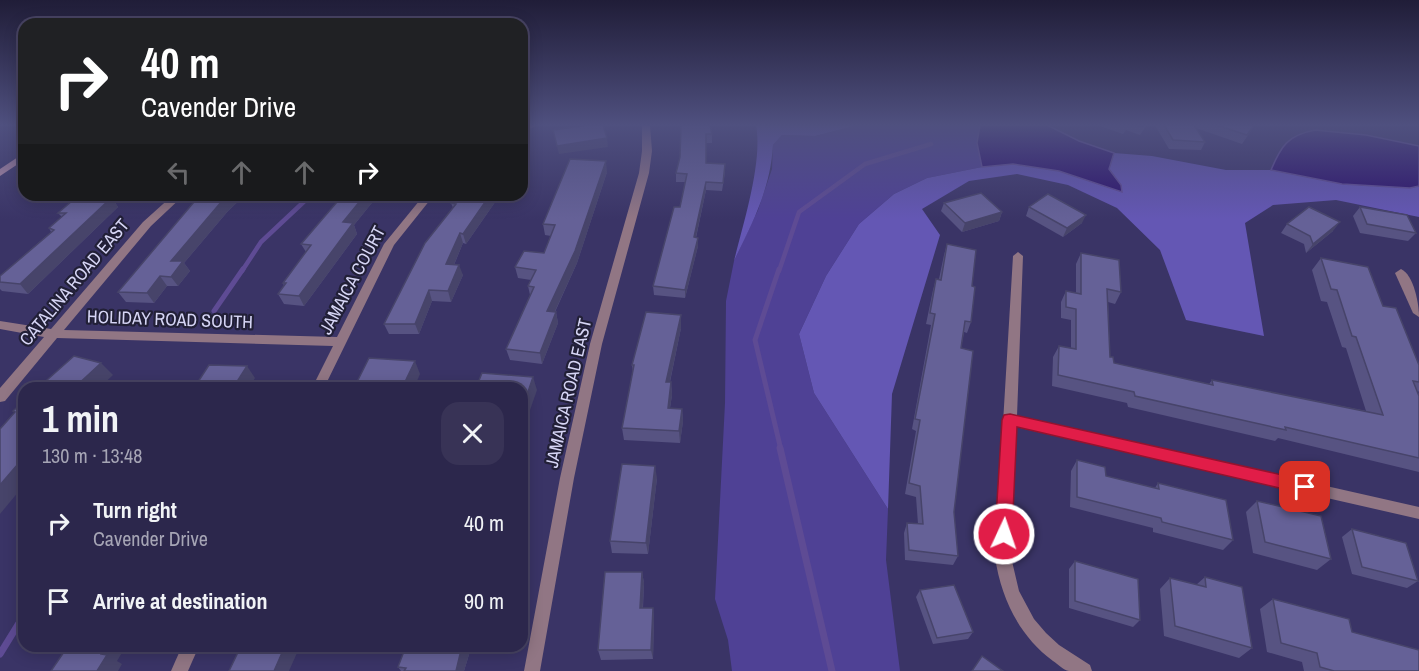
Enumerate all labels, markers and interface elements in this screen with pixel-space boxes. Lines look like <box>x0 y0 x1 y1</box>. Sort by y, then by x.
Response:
text: 40 m <box>141 35 220 91</box>
icon: right <box>42 42 120 120</box>
text: Cavender Drive <box>141 89 296 125</box>
icon: left <box>162 156 195 189</box>
icon: ahead <box>225 156 258 189</box>
icon: ahead <box>288 156 321 189</box>
icon: right <box>351 156 384 189</box>
street label: CATALINA ROAD EAST <box>13 213 135 351</box>
street label: JAMAICA COURT <box>313 221 391 339</box>
street label: HOLIDAY ROAD SOUTH <box>87 304 253 334</box>
street label: JAMAICA ROAD EAST <box>539 316 597 470</box>
text: 1 min <box>42 395 119 443</box>
button: close <box>441 402 504 465</box>
text: 130 m · 13:48 <box>42 442 142 469</box>
pin <box>1279 461 1330 512</box>
icon: arrive <box>1288 470 1321 503</box>
text: Turn right <box>93 495 177 525</box>
position arrow <box>972 502 1036 566</box>
icon: right <box>42 507 75 540</box>
text: 40 m <box>464 508 504 538</box>
text: Cavender Drive <box>93 525 208 552</box>
icon: arrive <box>42 585 75 618</box>
text: Arrive at destination <box>93 586 267 616</box>
text: 90 m <box>464 586 504 616</box>

